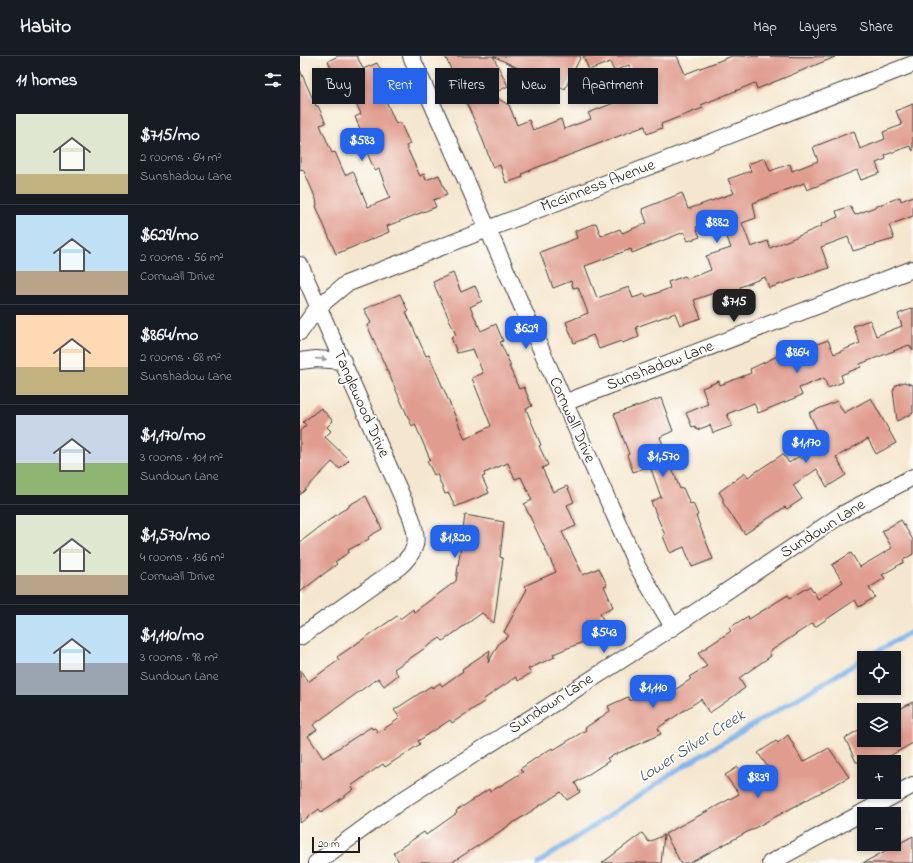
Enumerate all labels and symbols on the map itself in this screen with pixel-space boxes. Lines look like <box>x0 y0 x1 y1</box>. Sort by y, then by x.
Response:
pin: $583 <box>338 128 386 162</box>
street label: McGinness Avenue <box>537 153 659 219</box>
pin: $882 <box>693 210 741 244</box>
pin: $715 <box>710 289 758 323</box>
pin: $629 <box>502 316 550 350</box>
street label: Sunshadow Lane <box>603 334 718 397</box>
pin: $864 <box>773 340 821 374</box>
street label: Tanglewood Drive <box>327 346 396 462</box>
one-way arrow <box>315 356 327 363</box>
street label: Cornwall Drive <box>542 373 602 468</box>
pin: $1,170 <box>773 430 839 464</box>
pin: $1,570 <box>630 444 696 478</box>
street label: Sundown Lane <box>776 493 871 565</box>
pin: $1,820 <box>422 525 488 559</box>
pin: $543 <box>580 620 628 654</box>
street label: Sundown Lane <box>504 667 599 740</box>
pin: $1,110 <box>620 675 686 709</box>
water label: Lower Silver Creek <box>634 702 752 789</box>
pin: $839 <box>734 765 782 799</box>
scale bar <box>312 835 360 854</box>

